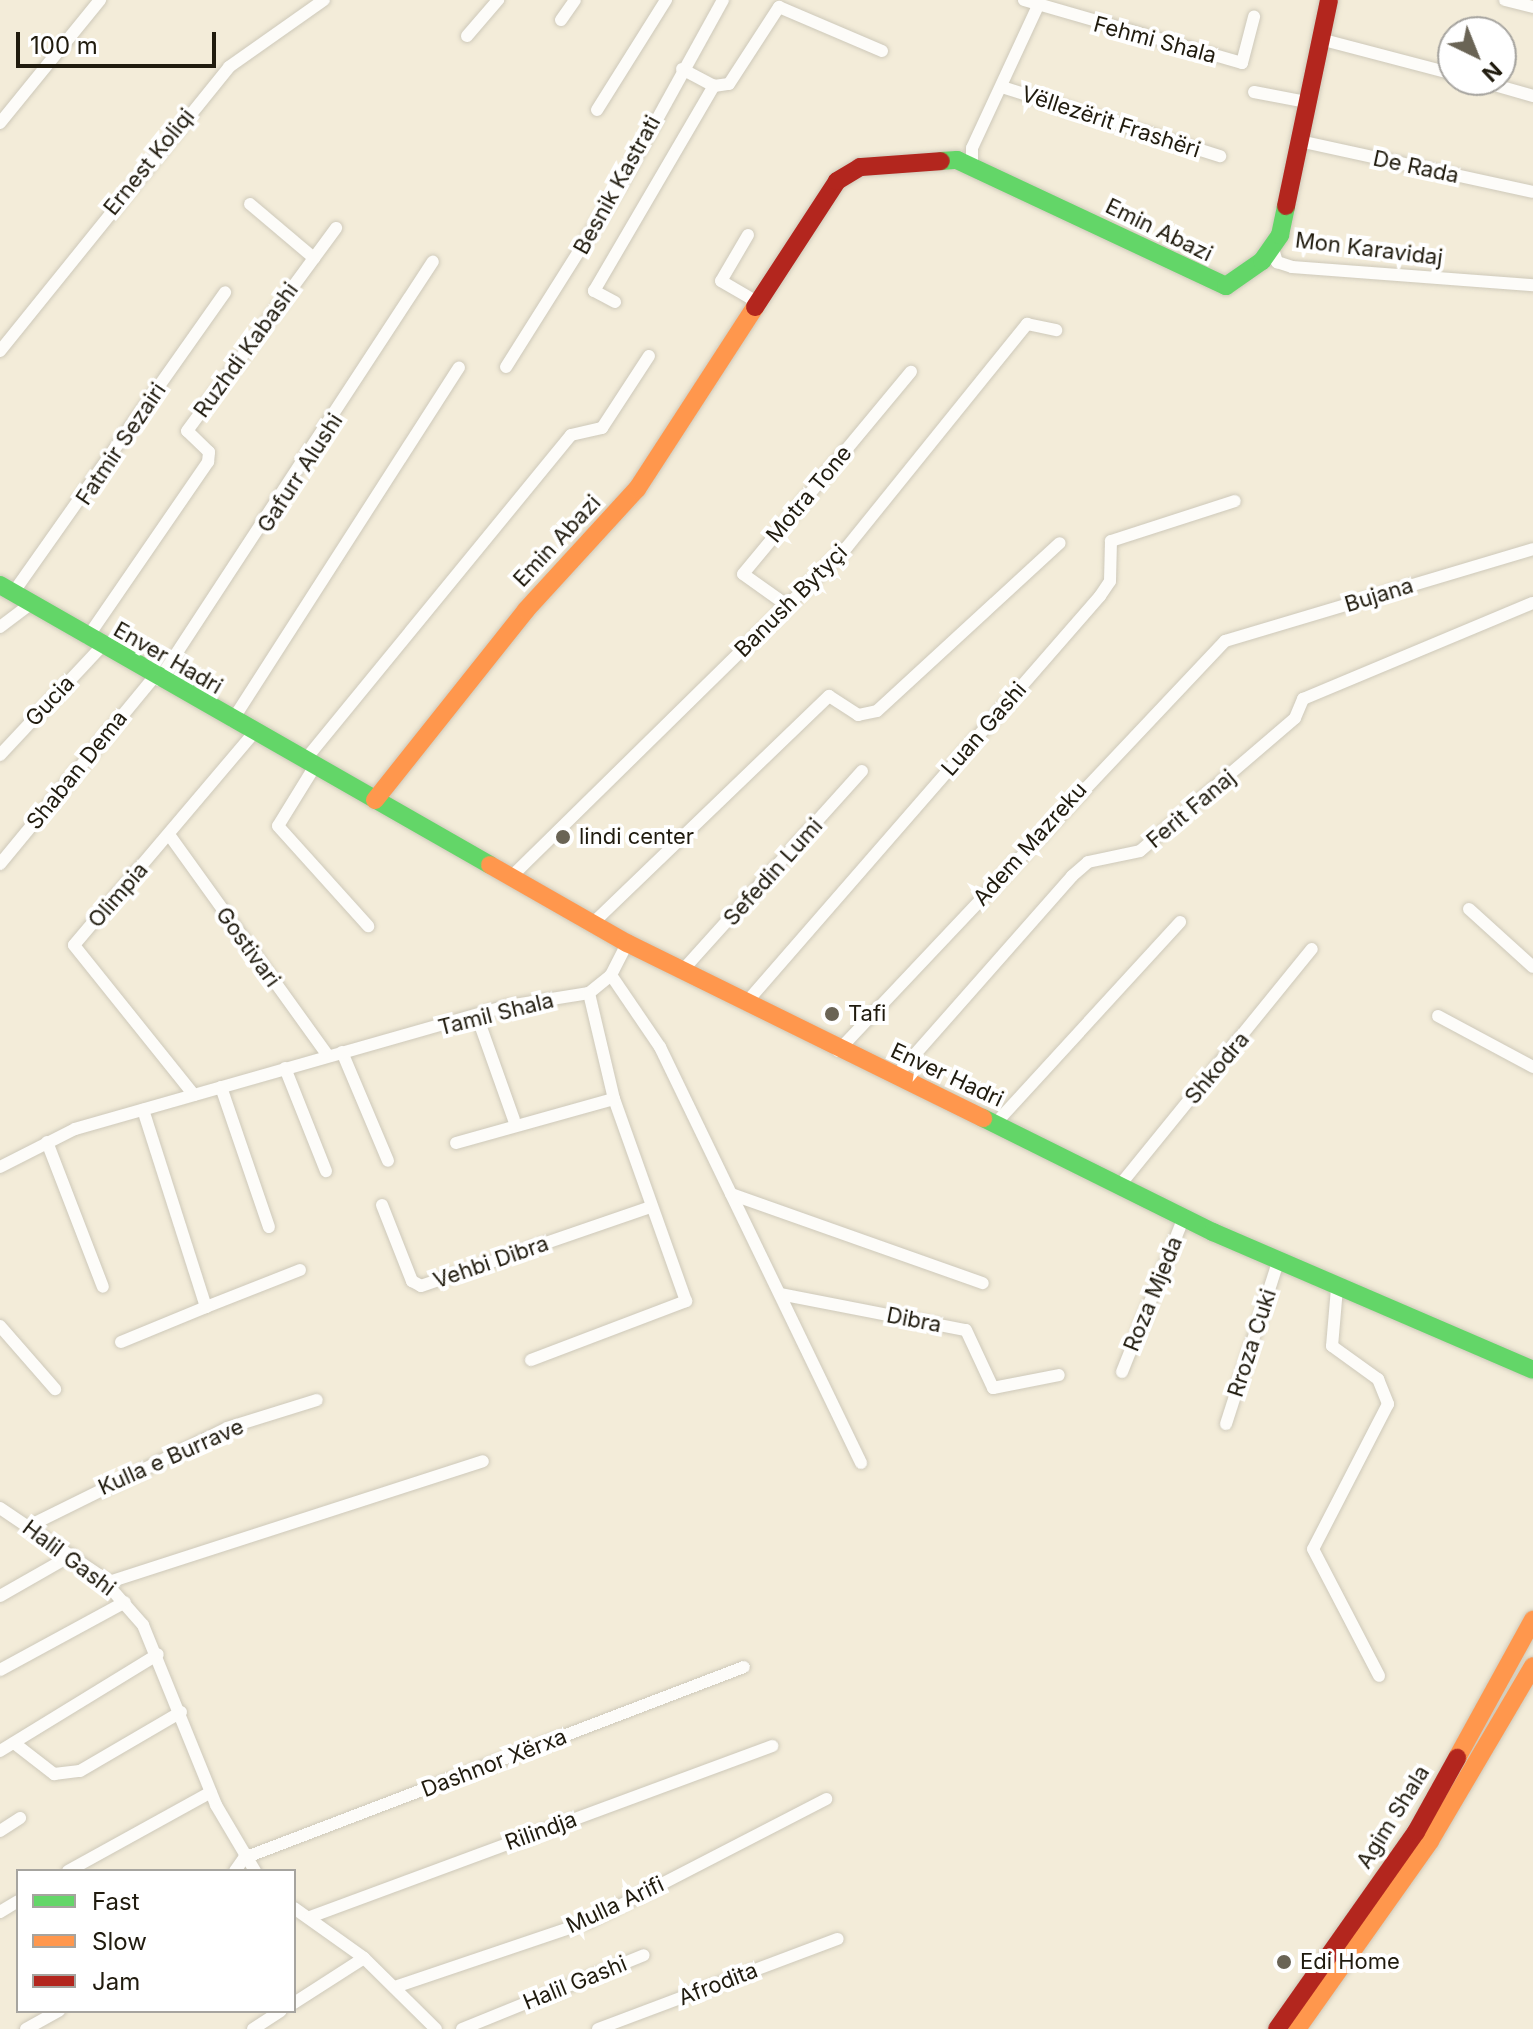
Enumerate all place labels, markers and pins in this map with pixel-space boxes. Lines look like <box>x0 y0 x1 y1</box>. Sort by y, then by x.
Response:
place label: lindi center <box>579 824 694 850</box>
marker: lindi center <box>554 828 572 846</box>
place label: Tafi <box>848 1001 886 1027</box>
marker: Tafi <box>823 1005 841 1023</box>
place label: Edi Home <box>1300 1949 1400 1975</box>
marker: Edi Home <box>1275 1953 1293 1971</box>

